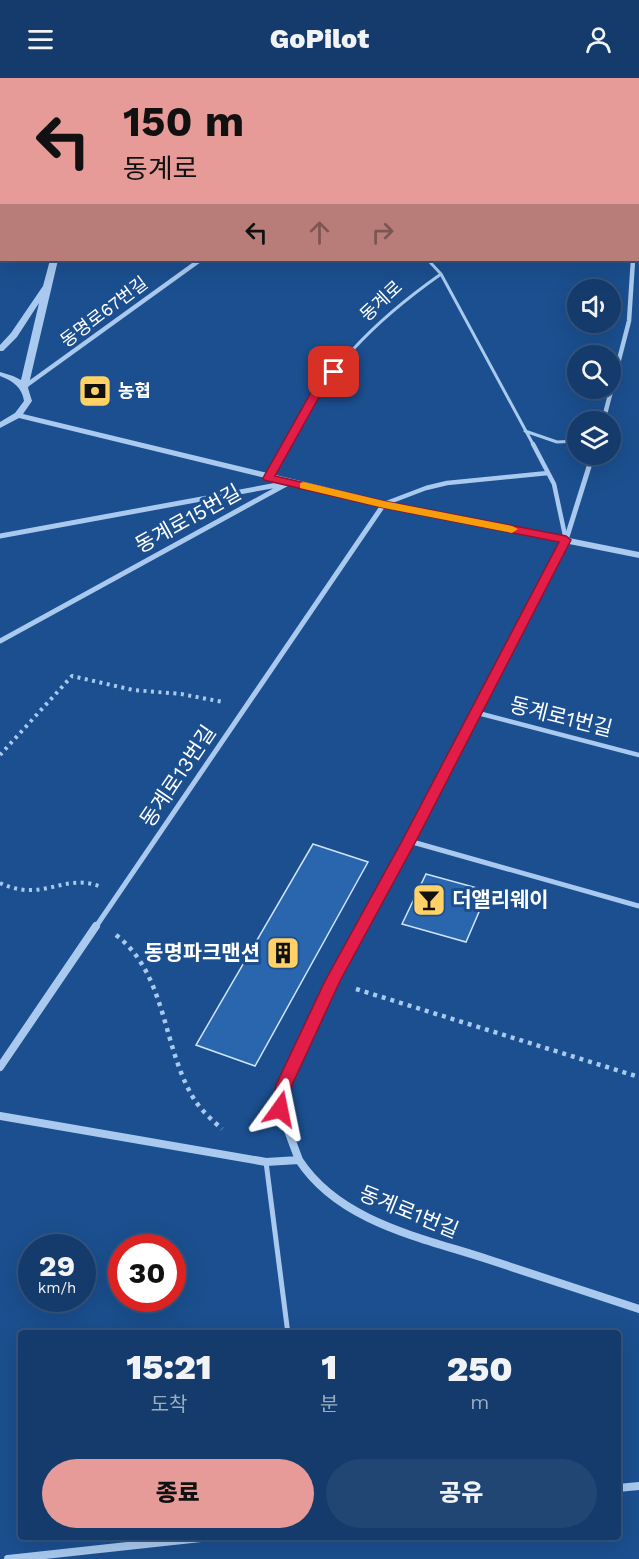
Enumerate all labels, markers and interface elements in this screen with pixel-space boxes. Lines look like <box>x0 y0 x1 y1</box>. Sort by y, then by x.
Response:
icon: menu <box>24 23 57 56</box>
text: GoPilot <box>270 23 369 55</box>
icon: person <box>582 23 615 56</box>
text: 150 m <box>123 97 244 146</box>
icon: left <box>24 102 102 180</box>
text: 동계로 <box>123 153 198 185</box>
icon: left <box>240 216 273 249</box>
icon: ahead <box>303 216 336 249</box>
icon: right <box>366 216 399 249</box>
street label: 동명로67번길 <box>56 272 151 351</box>
street label: 동계로 <box>355 276 406 325</box>
map controls <box>567 279 621 465</box>
button: sound <box>567 279 621 333</box>
button: search <box>567 345 621 399</box>
pin <box>308 346 359 397</box>
icon: arrive <box>317 355 350 388</box>
bank icon: 농협 <box>77 373 113 409</box>
place label: 농협 <box>118 380 151 401</box>
button: layers <box>567 411 621 465</box>
street label: 동계로15번길 <box>131 479 245 558</box>
street label: 동계로1번길 <box>507 692 615 741</box>
street label: 동계로13번길 <box>134 720 221 831</box>
bar icon: 더앨리웨이 <box>411 882 447 918</box>
place label: 더앨리웨이 <box>452 887 549 912</box>
building icon: 동명파크맨션 <box>265 935 301 971</box>
place label: 동명파크맨션 <box>144 940 260 965</box>
position arrow <box>248 1077 312 1141</box>
street label: 동계로1번길 <box>356 1180 462 1243</box>
speed limit sign: 30 <box>108 1234 186 1312</box>
text: 29 <box>39 1248 75 1283</box>
text: km/h <box>38 1279 76 1297</box>
text: 15:21 <box>126 1346 212 1388</box>
text: 1 <box>321 1346 337 1388</box>
text: 250 <box>447 1348 513 1390</box>
text: m <box>470 1390 489 1414</box>
text: 도착 <box>151 1392 187 1416</box>
text: 분 <box>320 1392 339 1416</box>
button: 종료 <box>42 1459 314 1528</box>
button: 공유 <box>326 1459 597 1528</box>

